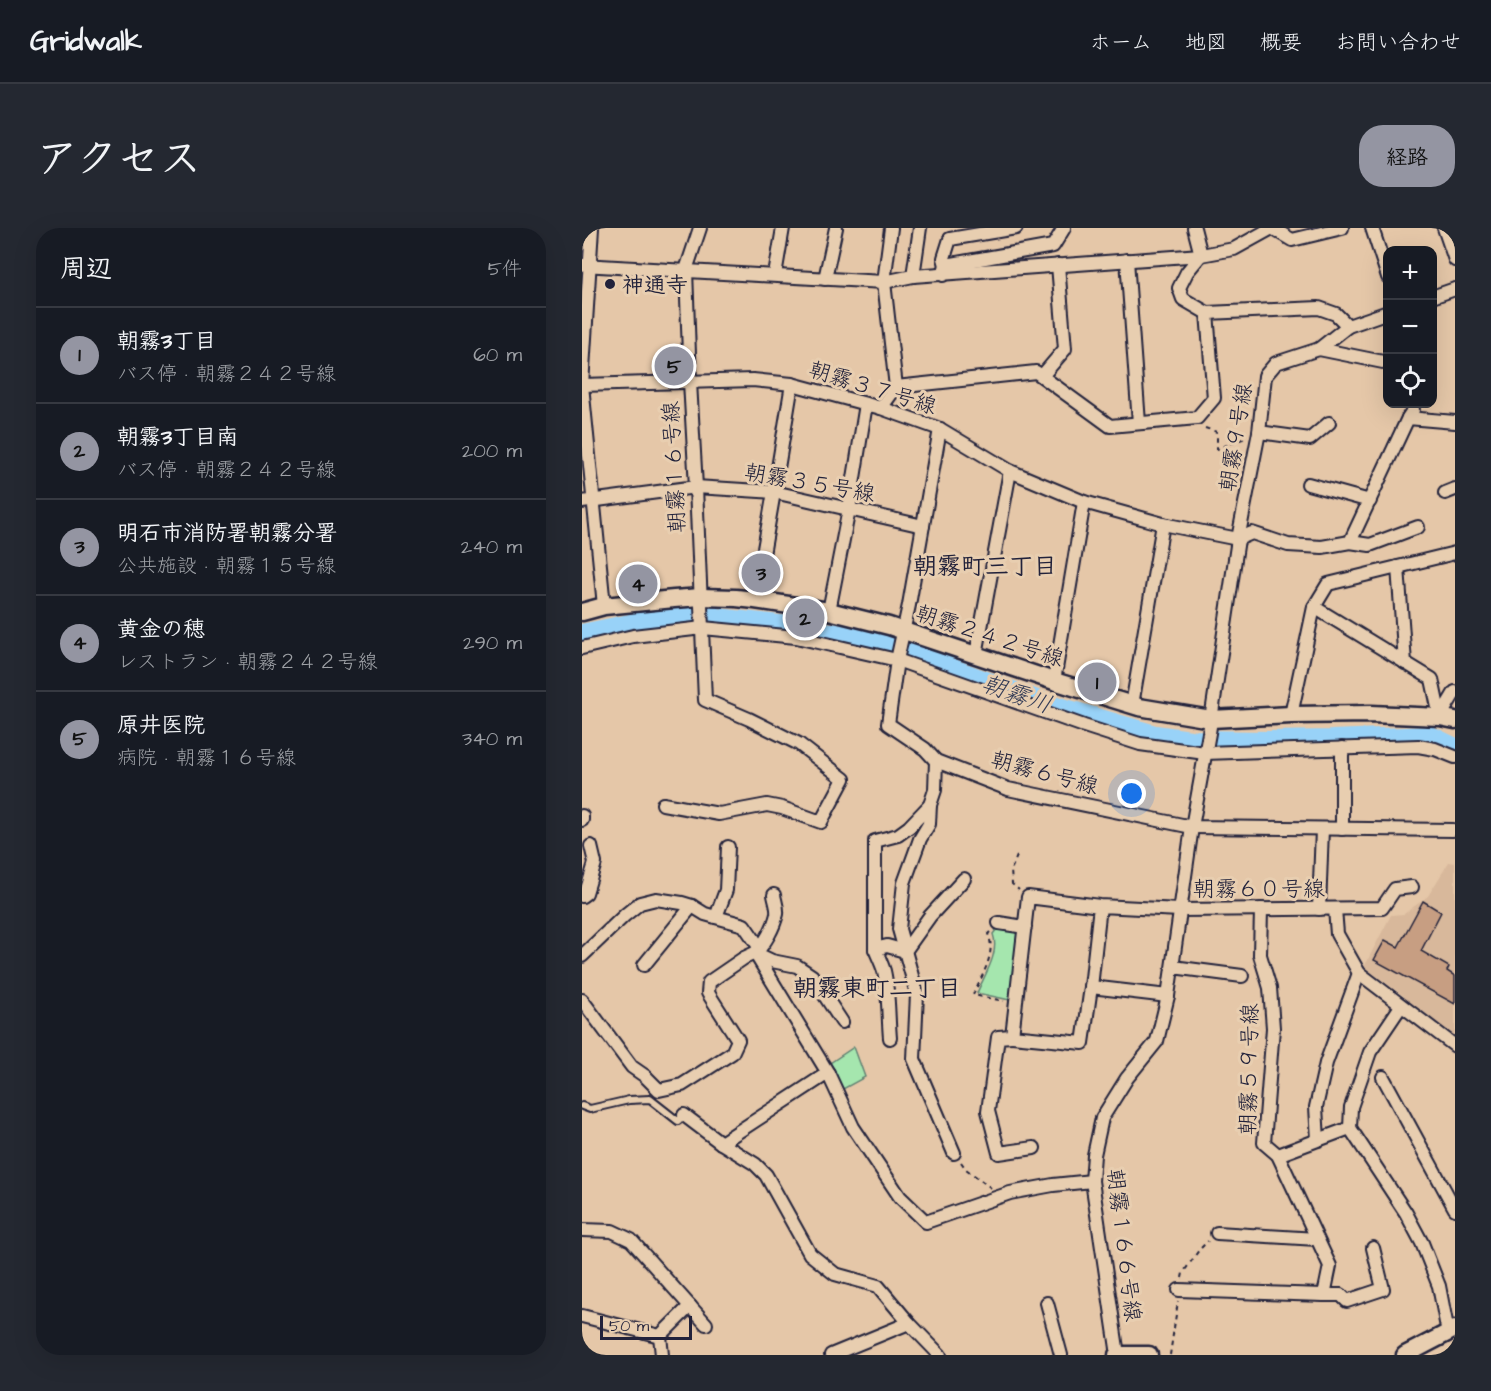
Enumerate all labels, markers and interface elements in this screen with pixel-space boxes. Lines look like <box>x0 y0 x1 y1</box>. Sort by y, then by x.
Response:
text: Gridwalk <box>30 22 142 61</box>
text: ホーム <box>1090 28 1152 57</box>
text: 地図 <box>1185 28 1227 57</box>
text: 概要 <box>1260 28 1302 57</box>
text: お問い合わせ <box>1335 28 1461 57</box>
button: 経路 <box>1359 125 1455 187</box>
text: アクセス <box>36 131 201 189</box>
map controls <box>1383 246 1437 408</box>
button: + <box>1383 246 1437 300</box>
text: 周辺 <box>60 251 112 287</box>
text: 5件 <box>488 255 522 283</box>
place label: 神通寺 <box>622 270 688 301</box>
marker: 神通寺 <box>603 277 617 291</box>
button: − <box>1383 300 1437 354</box>
text: 朝霧3丁目 <box>117 326 216 357</box>
text: 1 <box>78 341 81 369</box>
text: 60 m <box>473 341 522 369</box>
pin: 5 <box>654 344 694 388</box>
street label: 朝霧３７号線 <box>805 354 940 423</box>
button: locate <box>1383 354 1437 408</box>
text: バス停 · 朝霧２４２号線 <box>117 360 336 388</box>
street label: 朝霧９号線 <box>1213 380 1260 494</box>
street label: 朝霧１６号線 <box>656 400 693 534</box>
text: 朝霧3丁目南 <box>117 422 238 453</box>
text: 2 <box>74 437 85 465</box>
text: 200 m <box>462 437 522 465</box>
text: バス停 · 朝霧２４２号線 <box>117 456 336 484</box>
street label: 朝霧３５号線 <box>742 457 877 510</box>
text: 明石市消防署朝霧分署 <box>117 518 337 549</box>
text: 3 <box>74 533 85 561</box>
text: 240 m <box>461 533 522 561</box>
pin: 3 <box>742 550 780 596</box>
district label: 朝霧町三丁目 <box>913 550 1057 584</box>
text: 公共施設 · 朝霧１５号線 <box>117 552 336 580</box>
pin: 4 <box>618 562 658 606</box>
pin: 2 <box>786 596 824 640</box>
street label: 朝霧２４２号線 <box>912 598 1068 675</box>
text: 黄金の穂 <box>117 614 205 645</box>
text: 4 <box>73 629 86 657</box>
text: 290 m <box>463 629 522 657</box>
text: レストラン · 朝霧２４２号線 <box>117 648 377 676</box>
pin: 1 <box>1078 660 1116 704</box>
water label: 朝霧川 <box>977 667 1056 723</box>
text: 原井医院 <box>117 710 205 741</box>
text: 5 <box>72 725 87 753</box>
text: 340 m <box>462 725 522 753</box>
text: 病院 · 朝霧１６号線 <box>117 744 296 772</box>
street label: 朝霧６号線 <box>987 744 1102 803</box>
your location <box>1117 779 1146 808</box>
street label: 朝霧６０号線 <box>1193 874 1325 905</box>
district label: 朝霧東町二丁目 <box>793 972 961 1006</box>
street label: 朝霧５９号線 <box>1233 1003 1266 1135</box>
street label: 朝霧１６６号線 <box>1099 1167 1148 1324</box>
scale bar <box>600 1313 692 1340</box>
text: 50 m <box>609 1315 649 1337</box>

